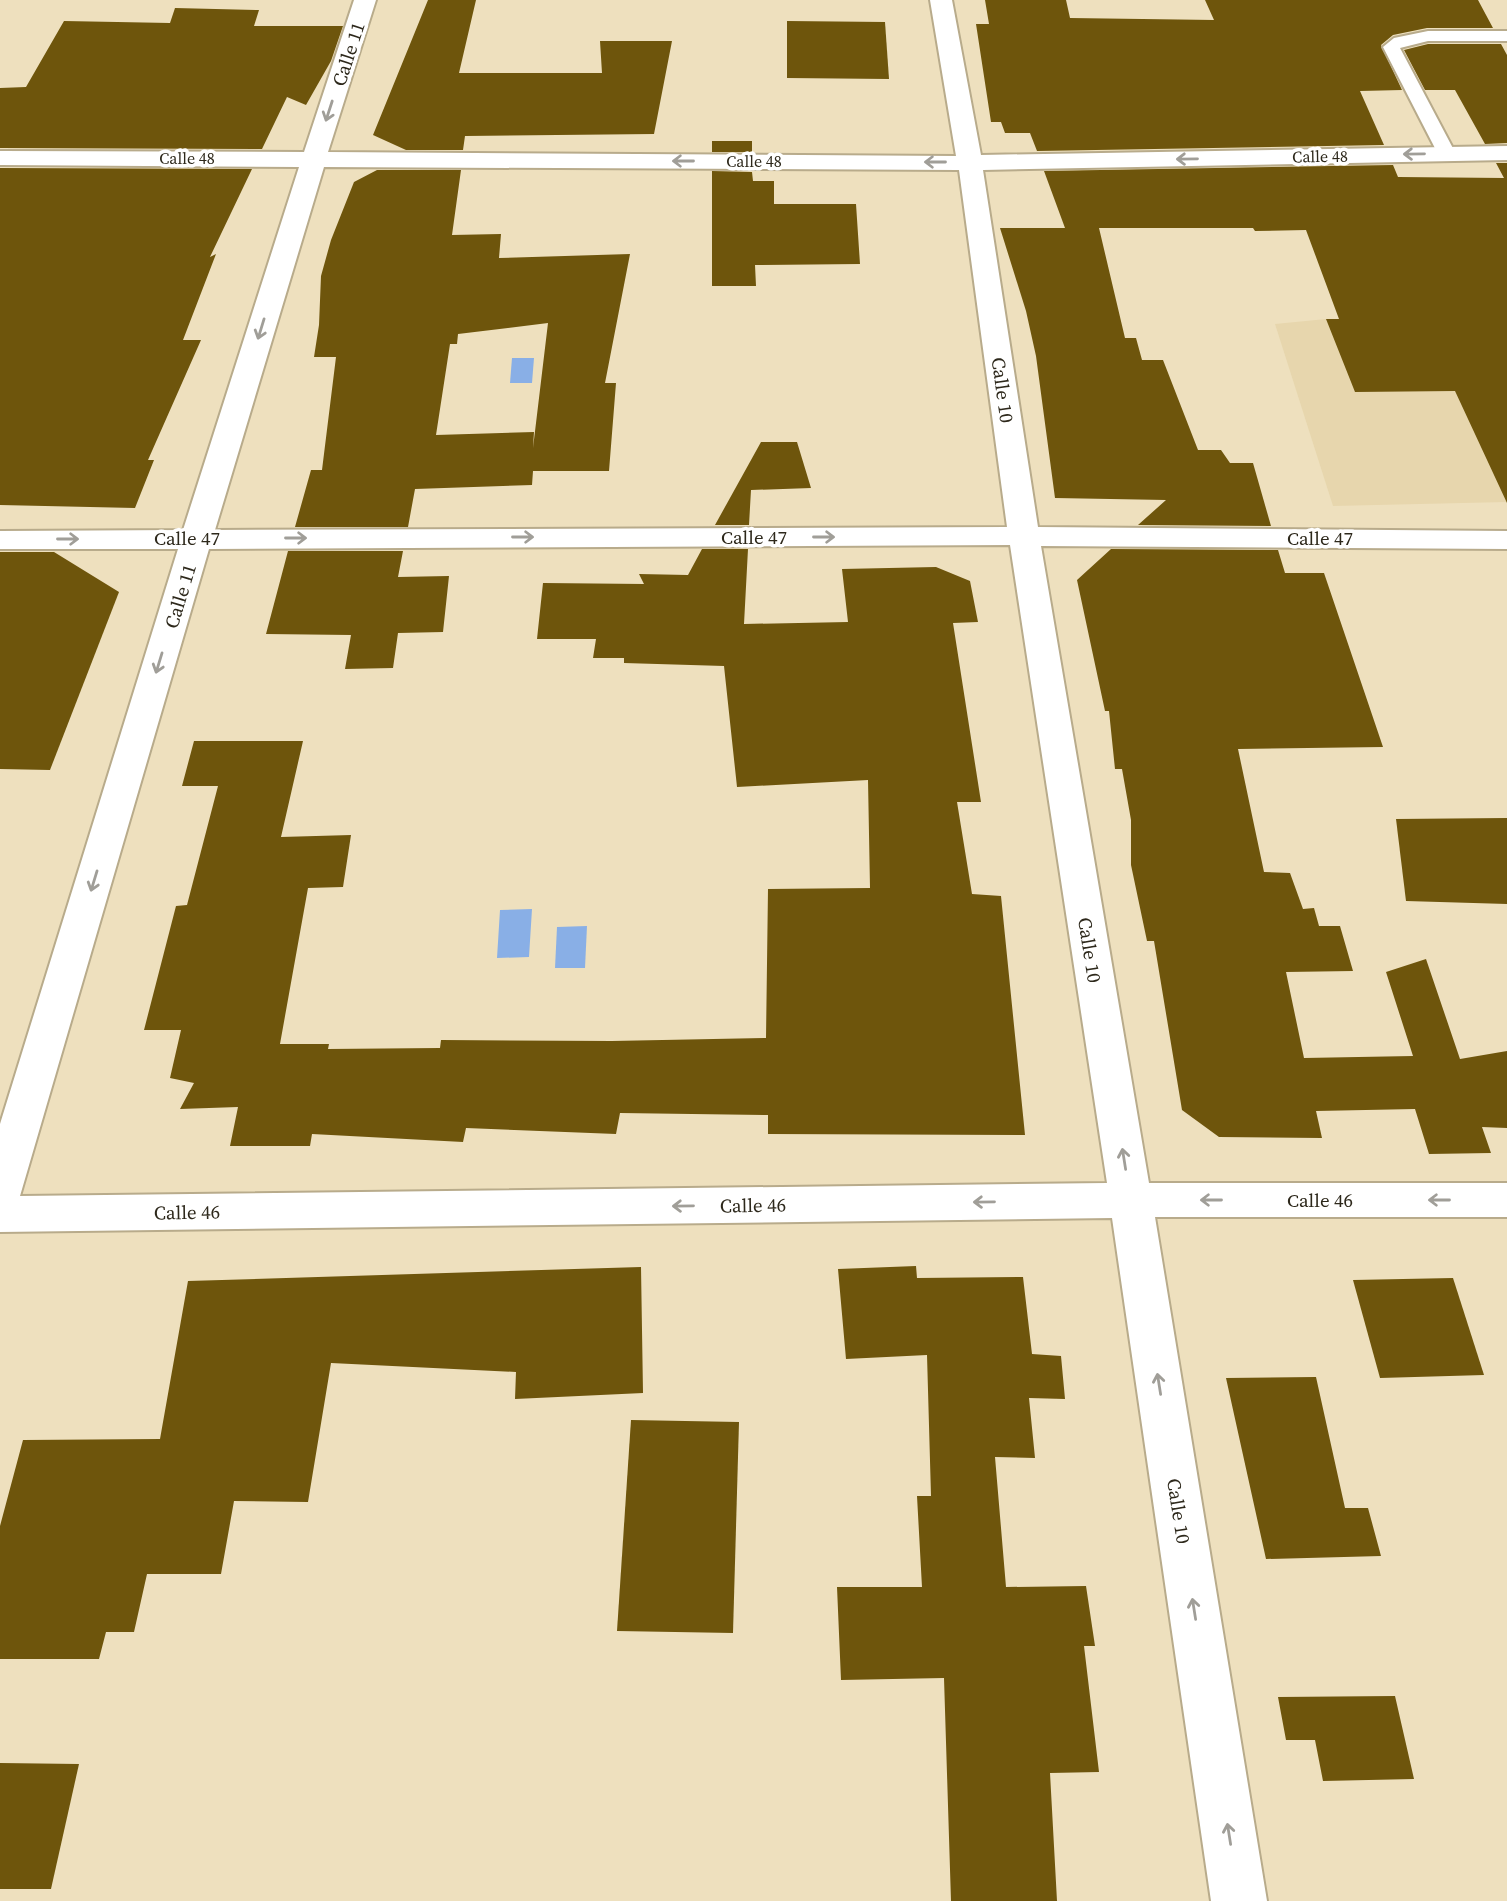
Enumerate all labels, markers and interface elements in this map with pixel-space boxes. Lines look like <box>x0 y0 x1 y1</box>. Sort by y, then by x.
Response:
street label: Calle 11 <box>325 19 371 89</box>
one-way arrow <box>322 100 334 122</box>
street label: Calle 48 <box>1292 145 1348 167</box>
street label: Calle 48 <box>159 147 215 169</box>
one-way arrow <box>1403 148 1426 161</box>
street label: Calle 48 <box>726 150 782 172</box>
one-way arrow <box>1176 152 1199 165</box>
one-way arrow <box>672 154 695 168</box>
one-way arrow <box>924 155 947 169</box>
one-way arrow <box>254 317 267 339</box>
street label: Calle 10 <box>986 355 1020 425</box>
street label: Calle 47 <box>721 524 787 550</box>
street label: Calle 47 <box>154 525 220 551</box>
street label: Calle 47 <box>1287 525 1353 551</box>
one-way arrow <box>511 530 534 544</box>
one-way arrow <box>812 530 835 544</box>
one-way arrow <box>284 531 307 545</box>
one-way arrow <box>56 532 79 546</box>
street label: Calle 11 <box>158 561 202 631</box>
one-way arrow <box>152 652 165 674</box>
one-way arrow <box>86 870 99 892</box>
street label: Calle 10 <box>1072 915 1108 985</box>
one-way arrow <box>1117 1148 1130 1171</box>
street label: Calle 46 <box>1287 1187 1353 1213</box>
street label: Calle 46 <box>720 1191 786 1219</box>
one-way arrow <box>1200 1193 1223 1207</box>
one-way arrow <box>1428 1193 1451 1207</box>
one-way arrow <box>973 1195 996 1209</box>
street label: Calle 46 <box>154 1198 220 1226</box>
one-way arrow <box>672 1199 695 1213</box>
one-way arrow <box>1152 1373 1165 1396</box>
street label: Calle 10 <box>1161 1476 1197 1546</box>
one-way arrow <box>1187 1598 1200 1621</box>
one-way arrow <box>1222 1823 1235 1845</box>

